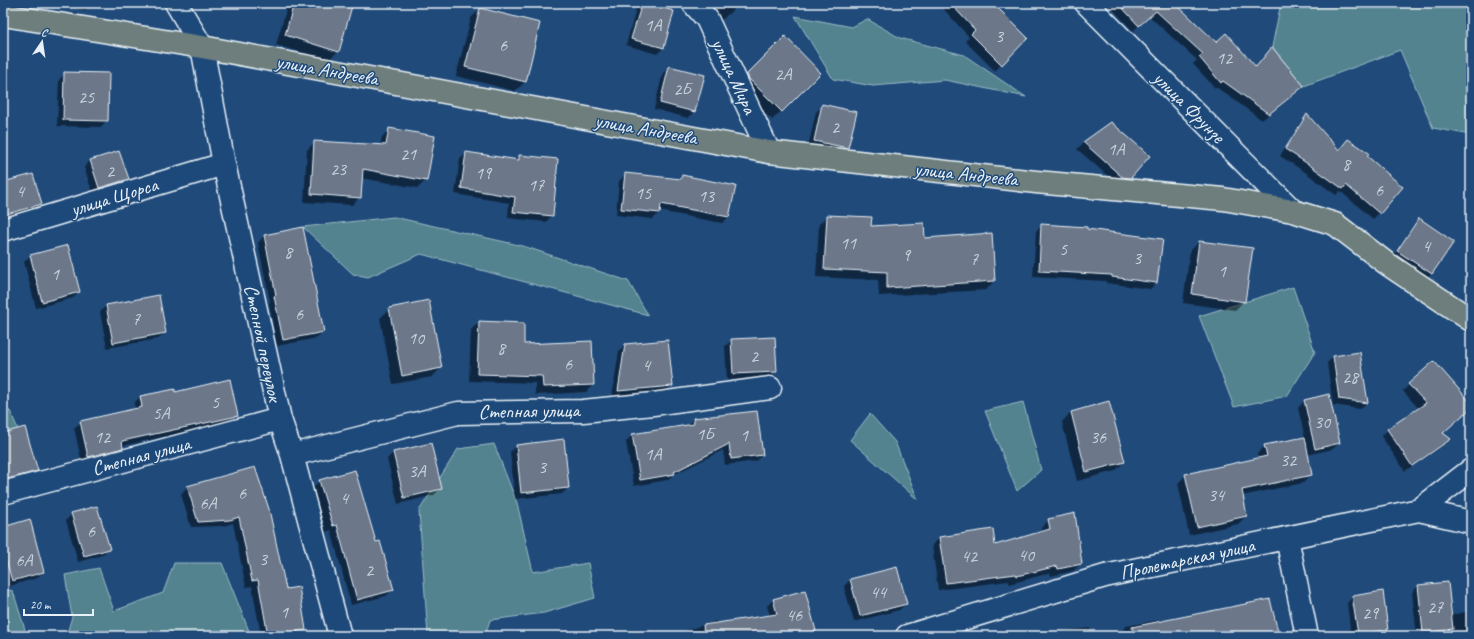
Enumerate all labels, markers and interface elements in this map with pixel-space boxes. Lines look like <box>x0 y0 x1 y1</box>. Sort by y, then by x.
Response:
house number: 1А <box>644 14 663 36</box>
north arrow <box>22 22 62 62</box>
text: С <box>40 25 50 40</box>
house number: 3 <box>995 25 1005 47</box>
street label: улица Мира <box>705 33 763 120</box>
house number: 6 <box>499 34 508 56</box>
house number: 12 <box>1216 47 1234 69</box>
street label: улица Андреева <box>273 49 382 92</box>
house number: 2А <box>774 63 793 85</box>
street label: улица Фрунзе <box>1147 65 1231 149</box>
house number: 2Б <box>673 78 693 100</box>
house number: 25 <box>78 86 95 108</box>
street label: улица Андреева <box>592 108 701 151</box>
house number: 2 <box>831 116 841 138</box>
house number: 1А <box>1107 138 1126 160</box>
house number: 21 <box>400 143 417 165</box>
house number: 8 <box>1342 153 1352 175</box>
street label: улица Андреева <box>912 156 1021 192</box>
house number: 23 <box>330 158 348 180</box>
house number: 2 <box>106 160 116 182</box>
house number: 19 <box>475 162 493 184</box>
street label: улица Щорса <box>66 171 163 222</box>
house number: 17 <box>528 174 545 196</box>
house number: 6 <box>1375 179 1384 201</box>
house number: 4 <box>16 180 26 202</box>
house number: 15 <box>635 182 652 204</box>
house number: 13 <box>698 185 716 207</box>
house number: 11 <box>840 232 857 254</box>
house number: 4 <box>1422 235 1432 257</box>
house number: 5 <box>1059 238 1068 260</box>
house number: 8 <box>284 241 294 263</box>
house number: 9 <box>902 244 912 266</box>
house number: 3 <box>1133 247 1143 269</box>
house number: 7 <box>970 248 979 270</box>
house number: 1 <box>1218 260 1227 282</box>
house number: 1 <box>51 263 60 285</box>
street label: Степной переулок <box>238 282 288 405</box>
house number: 6 <box>295 303 304 325</box>
house number: 7 <box>132 308 141 330</box>
house number: 10 <box>408 327 426 349</box>
house number: 8 <box>497 337 507 359</box>
house number: 2 <box>750 345 760 367</box>
house number: 6 <box>564 353 573 375</box>
house number: 4 <box>642 354 652 376</box>
house number: 28 <box>1342 366 1360 388</box>
house number: 5 <box>211 391 220 413</box>
street label: Степная улица <box>478 398 582 424</box>
house number: 5А <box>152 402 171 424</box>
house number: 30 <box>1314 411 1332 433</box>
house number: 1Б <box>696 423 716 445</box>
house number: 1 <box>740 424 749 446</box>
house number: 12 <box>94 426 112 448</box>
house number: 36 <box>1090 426 1107 448</box>
street label: Степная улица <box>89 430 195 481</box>
house number: 1А <box>644 443 663 465</box>
house number: 32 <box>1280 449 1298 471</box>
house number: 3 <box>538 456 548 478</box>
house number: 3А <box>408 460 427 482</box>
house number: 6 <box>238 482 247 504</box>
house number: 34 <box>1208 484 1226 506</box>
house number: 4 <box>340 487 350 509</box>
house number: 6А <box>199 492 218 514</box>
house number: 6 <box>87 520 96 542</box>
street label: Пролетарская улица <box>1118 532 1258 585</box>
house number: 40 <box>1018 544 1036 566</box>
house number: 42 <box>961 545 979 567</box>
house number: 3 <box>259 548 269 570</box>
house number: 6А <box>15 549 34 571</box>
house number: 2 <box>365 559 375 581</box>
house number: 44 <box>870 581 888 603</box>
scale bar <box>24 591 93 617</box>
house number: 27 <box>1427 596 1444 618</box>
text: 20 m <box>30 597 52 613</box>
house number: 1 <box>280 601 289 623</box>
house number: 29 <box>1362 602 1380 624</box>
house number: 46 <box>786 604 803 626</box>

